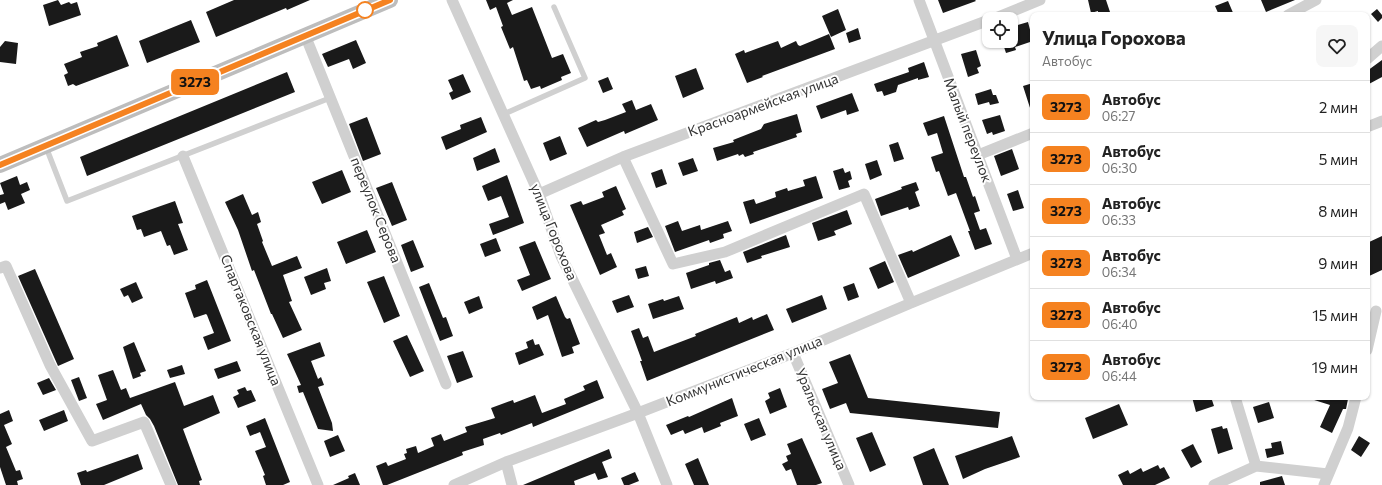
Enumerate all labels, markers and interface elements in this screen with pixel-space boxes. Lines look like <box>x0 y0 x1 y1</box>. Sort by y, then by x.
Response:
unlabelled marker <box>356 1 374 19</box>
map controls <box>982 12 1018 48</box>
button: locate <box>982 12 1018 48</box>
button: heart <box>1316 25 1358 67</box>
text: Улица Горохова <box>1042 26 1186 49</box>
text: Автобус <box>1042 53 1092 69</box>
line badge: 3273 <box>167 69 223 95</box>
street label: Красноармейская улица <box>685 69 840 140</box>
text: 3273 <box>179 73 211 90</box>
street label: Малый переулок <box>941 75 996 185</box>
text: Автобус <box>1102 90 1161 108</box>
text: 3273 <box>1050 98 1082 115</box>
text: 2 мин <box>1319 98 1358 116</box>
text: 06:27 <box>1102 108 1135 124</box>
text: Автобус <box>1102 142 1161 160</box>
text: 3273 <box>1050 150 1082 167</box>
text: 5 мин <box>1319 150 1358 168</box>
street label: переулок Серова <box>348 155 405 265</box>
text: 06:30 <box>1102 160 1137 176</box>
street label: улица Горохова <box>527 181 582 283</box>
text: Автобус <box>1102 194 1161 212</box>
text: 3273 <box>1050 202 1082 219</box>
text: 8 мин <box>1318 202 1358 220</box>
text: 06:33 <box>1102 212 1136 228</box>
text: Автобус <box>1102 246 1161 264</box>
street label: Спартаковская улица <box>217 252 286 388</box>
text: 3273 <box>1050 254 1082 271</box>
text: 9 мин <box>1318 254 1358 272</box>
text: 06:34 <box>1102 264 1136 280</box>
text: Автобус <box>1102 298 1161 316</box>
text: 3273 <box>1050 306 1082 323</box>
text: 15 мин <box>1312 306 1358 324</box>
text: 06:40 <box>1102 316 1138 332</box>
street label: Коммунистическая улица <box>663 331 824 410</box>
text: Автобус <box>1102 350 1161 368</box>
text: 3273 <box>1050 358 1082 375</box>
text: 19 мин <box>1312 358 1358 376</box>
street label: Уральская улица <box>792 365 851 472</box>
text: 06:44 <box>1102 368 1137 384</box>

